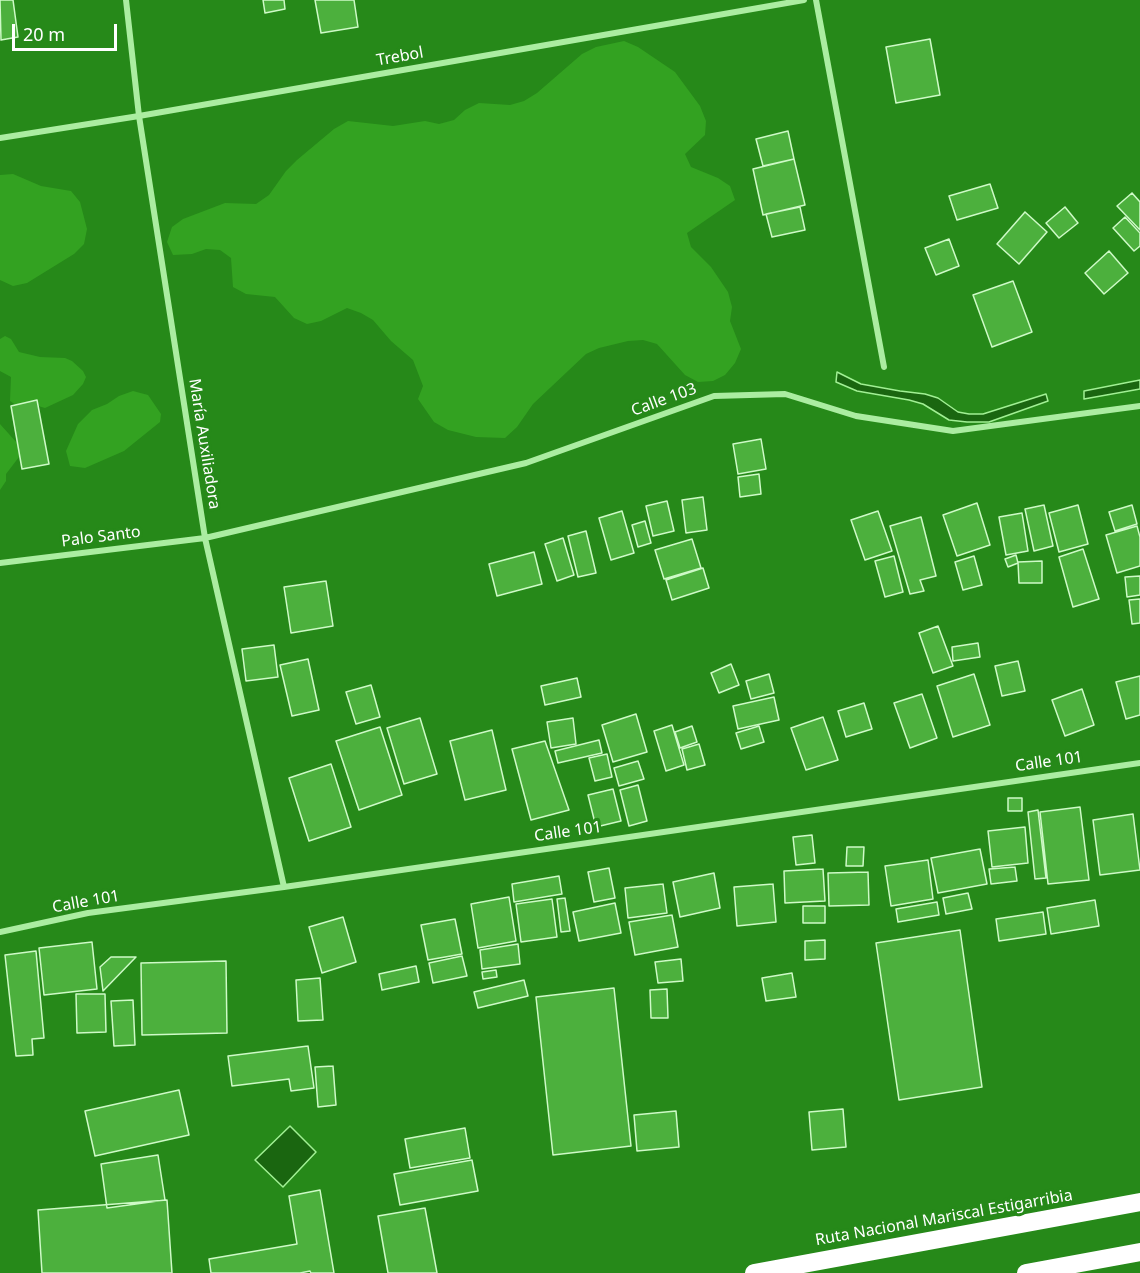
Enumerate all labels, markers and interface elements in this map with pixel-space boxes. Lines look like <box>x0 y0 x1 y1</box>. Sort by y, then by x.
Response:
scale bar <box>15 12 120 50</box>
text: 20 m <box>23 22 65 46</box>
street label: Trebol <box>375 43 425 71</box>
street label: María Auxiliadora <box>184 377 224 511</box>
street label: Calle 103 <box>629 379 699 421</box>
street label: Palo Santo <box>60 523 142 551</box>
street label: Calle 101 <box>1014 748 1084 776</box>
street label: Calle 101 <box>533 818 603 846</box>
street label: Calle 101 <box>51 887 121 917</box>
street label: Ruta Nacional Mariscal Estigarribia <box>814 1186 1074 1250</box>

